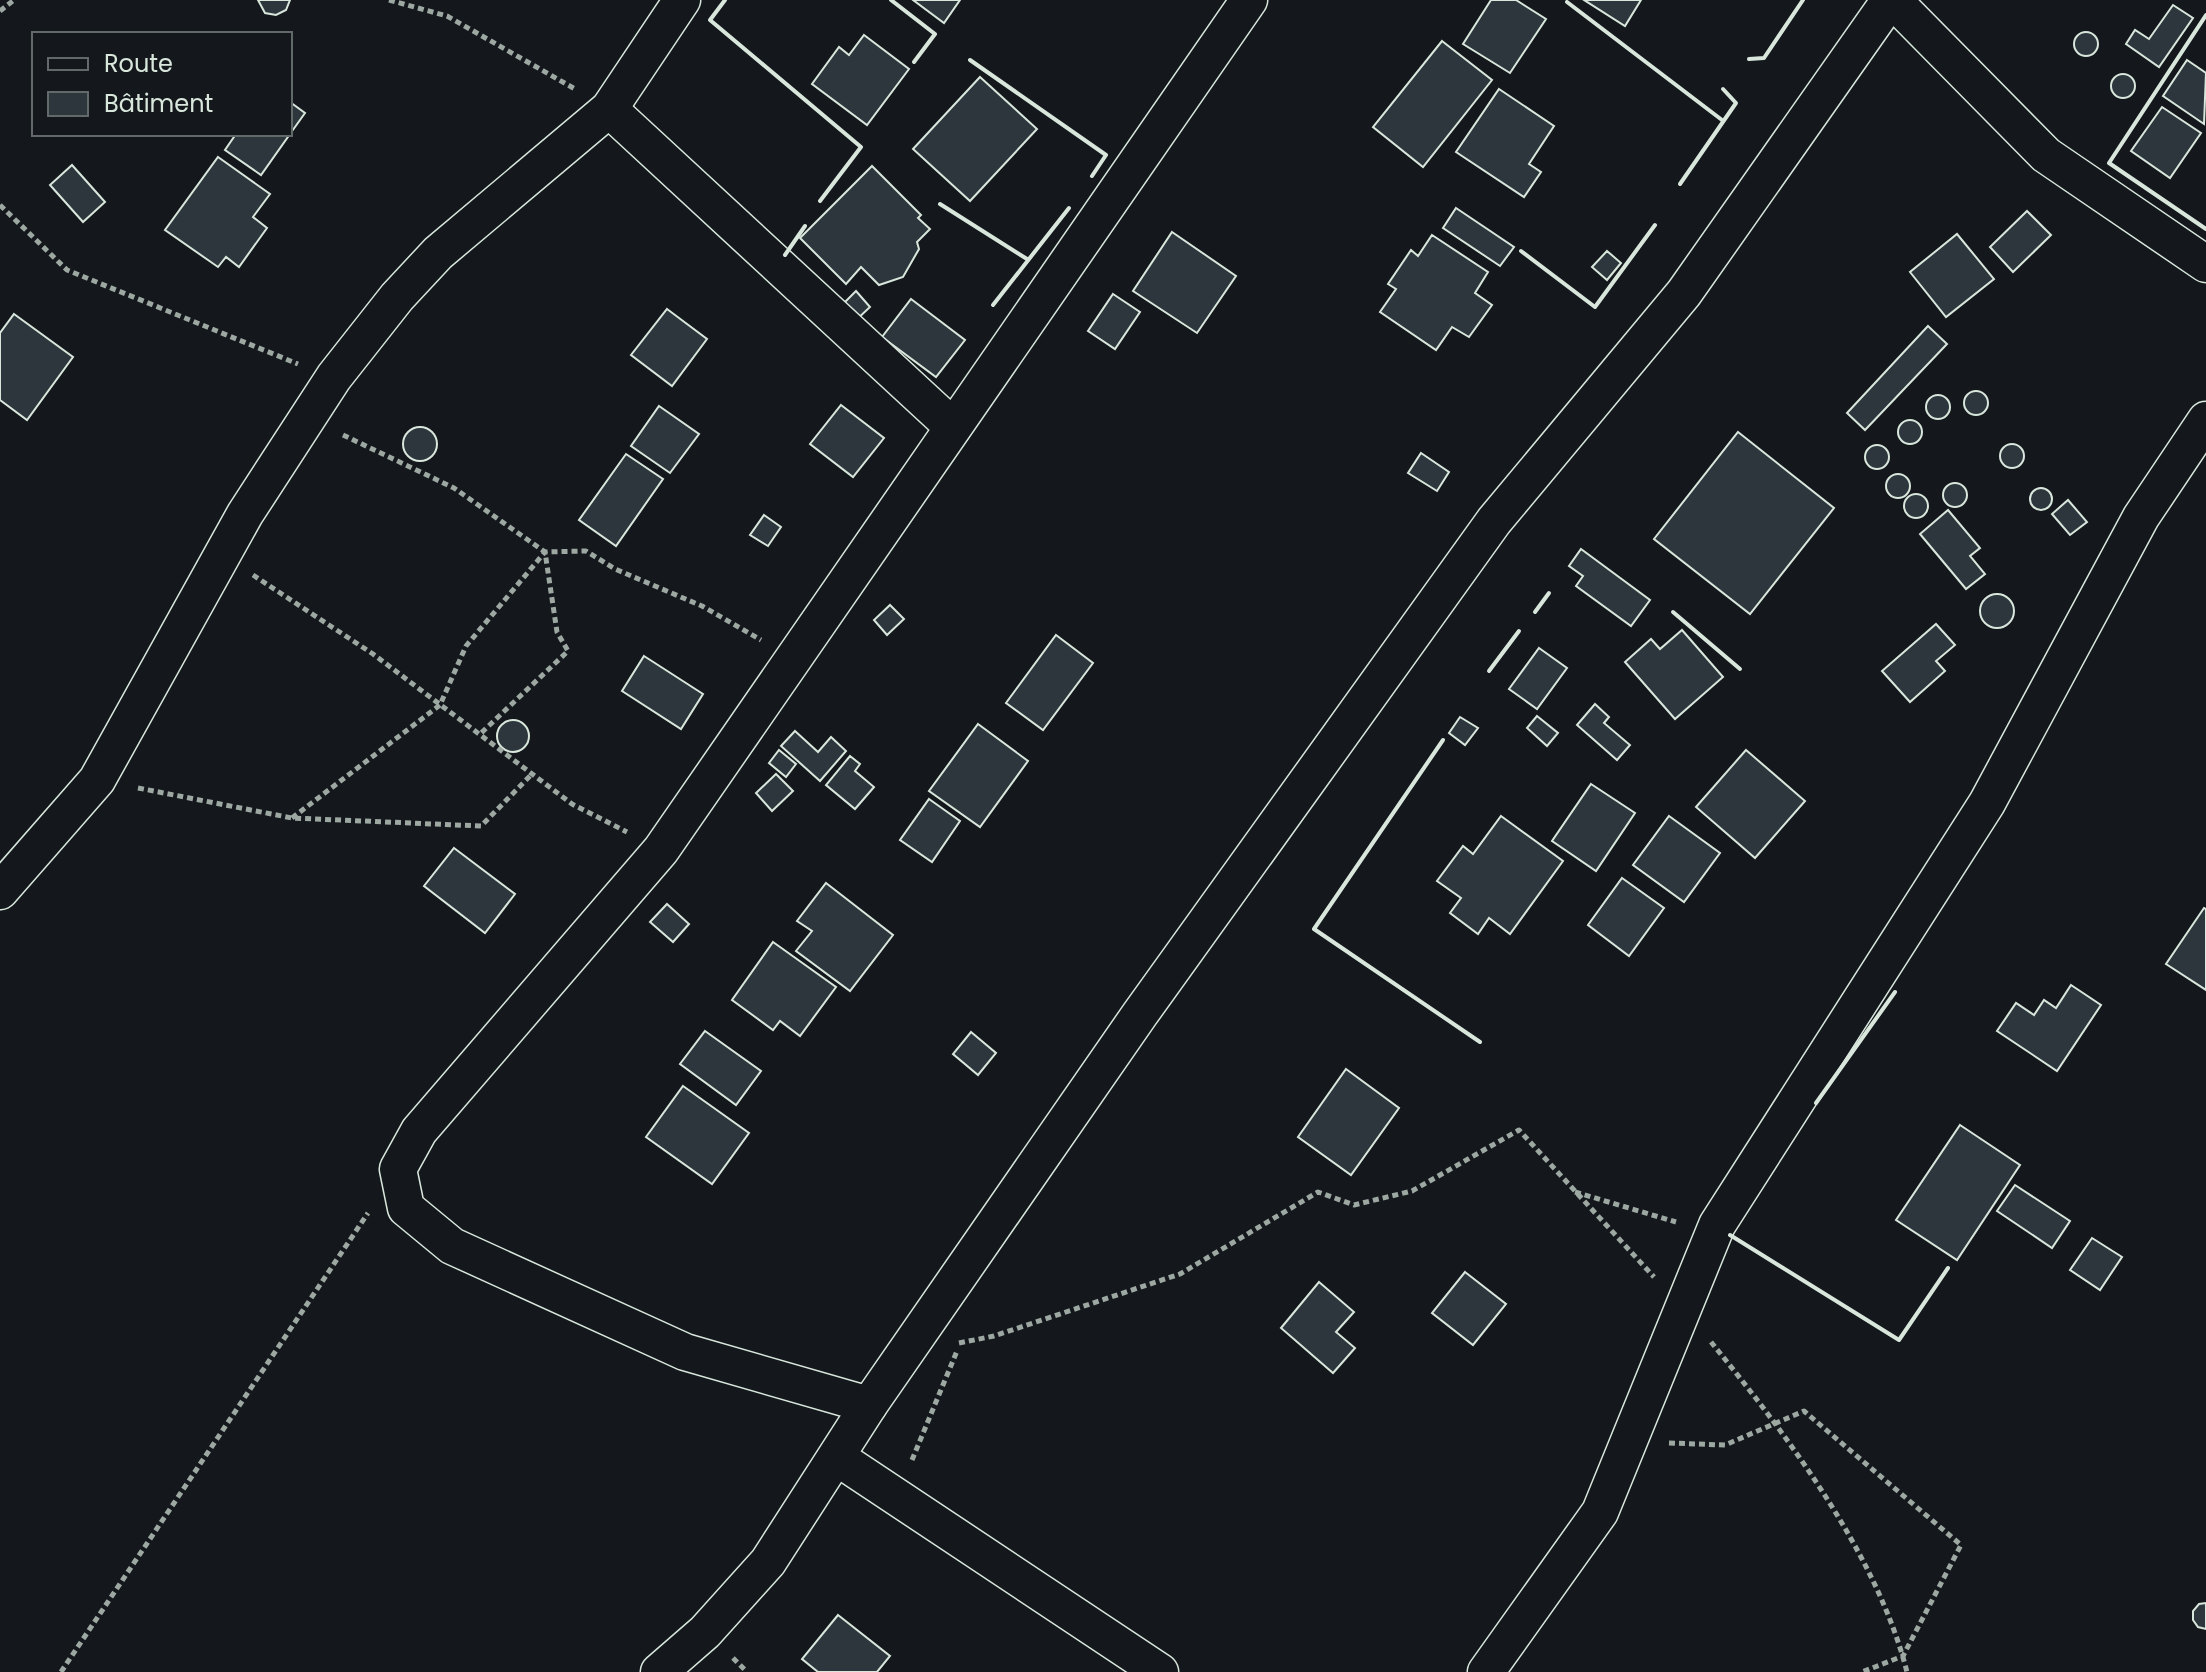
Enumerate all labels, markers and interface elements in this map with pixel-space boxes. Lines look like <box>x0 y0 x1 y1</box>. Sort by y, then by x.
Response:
legend <box>32 32 292 136</box>
text: Route <box>104 47 173 80</box>
text: Bâtiment <box>104 87 213 120</box>

